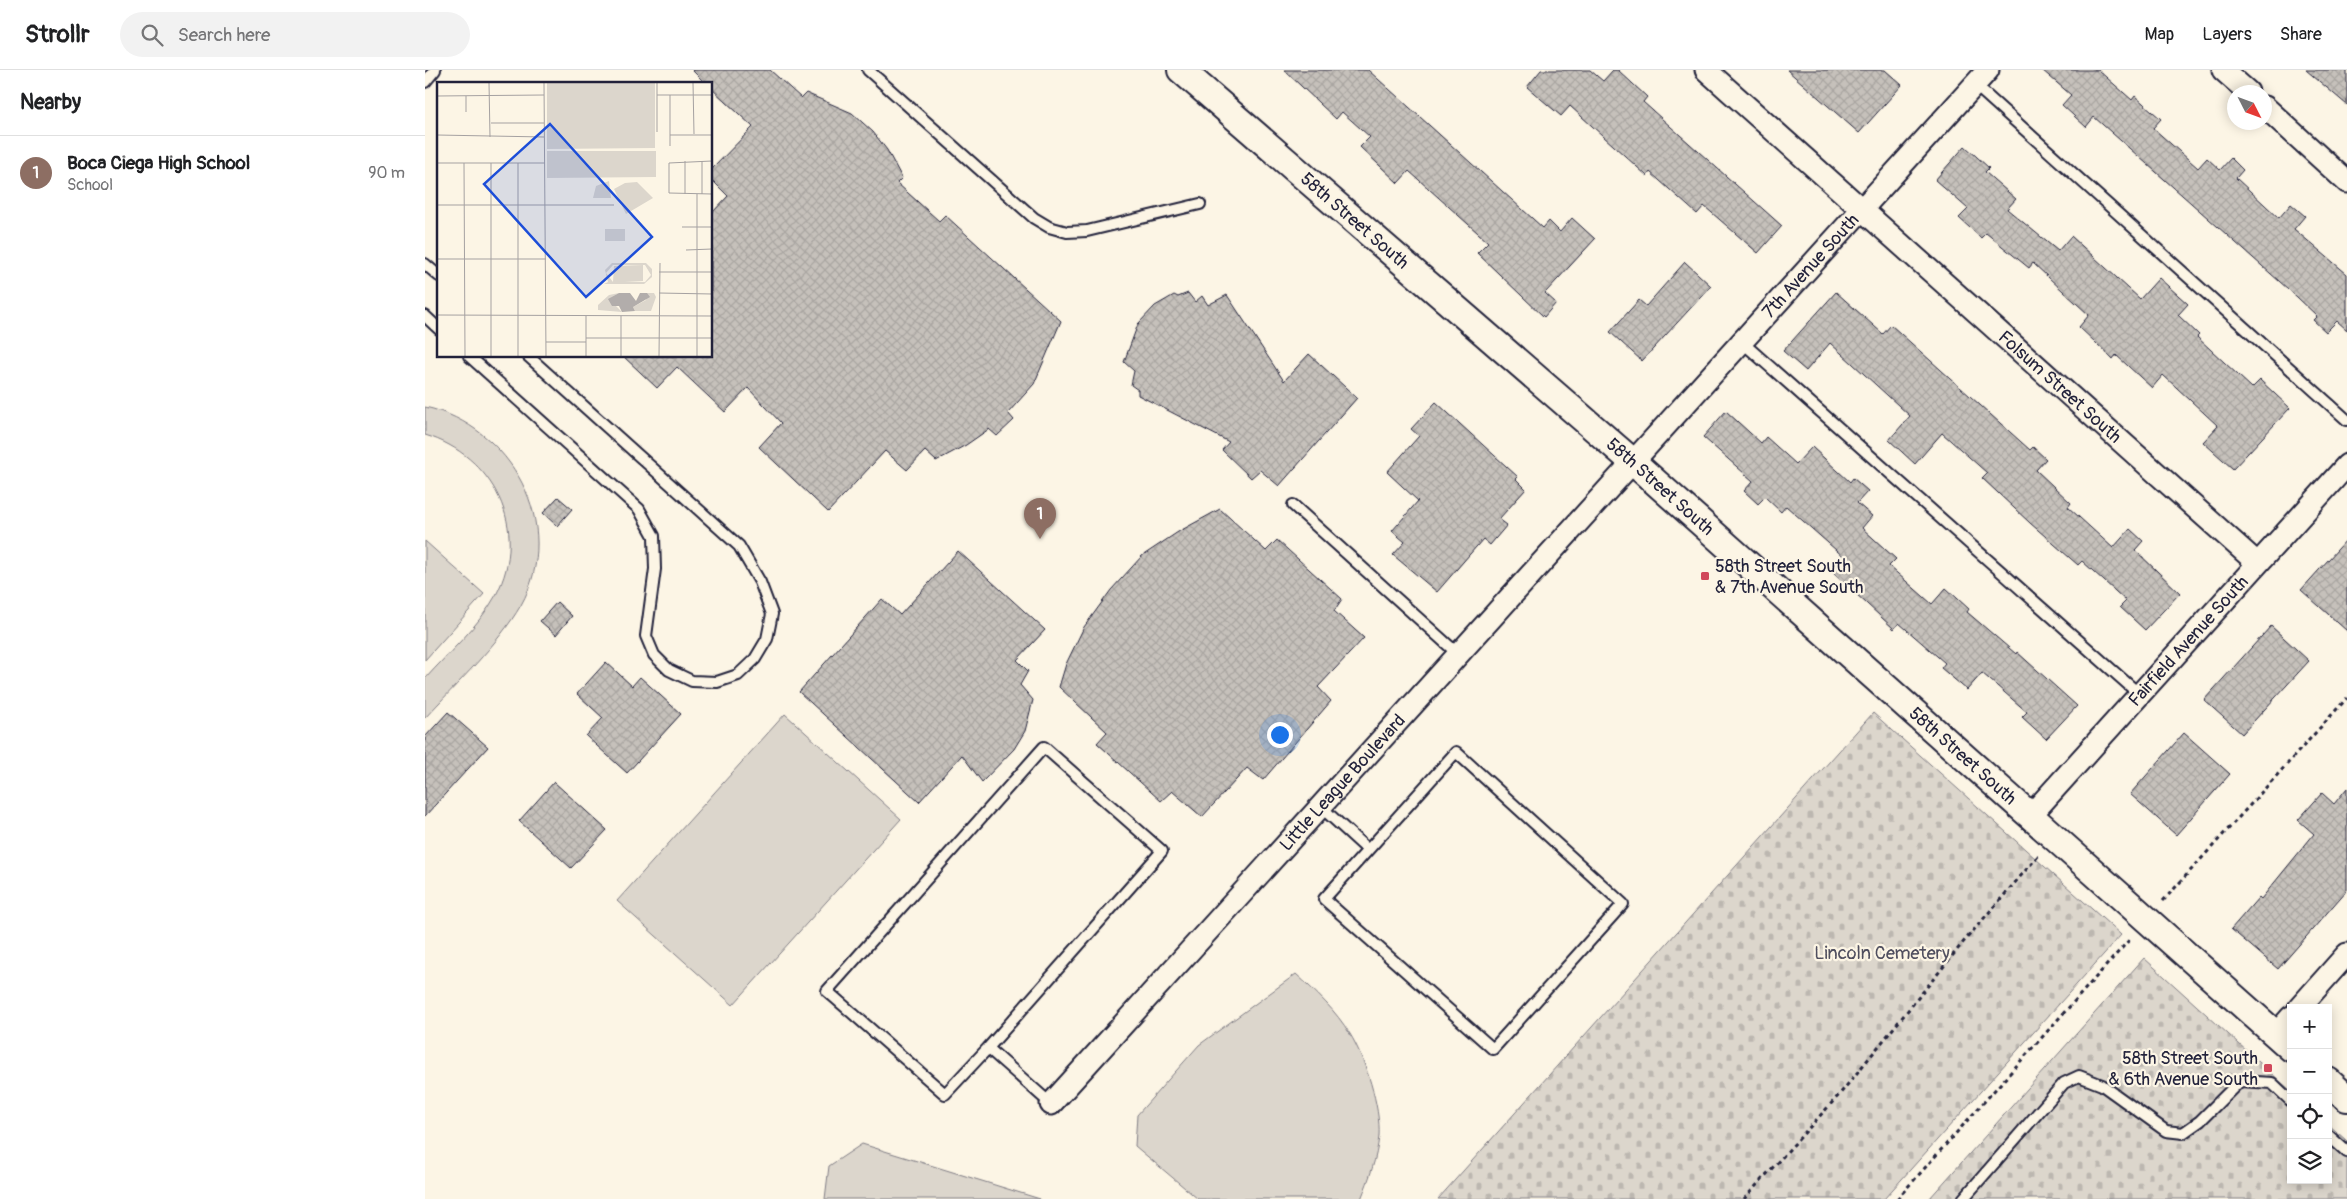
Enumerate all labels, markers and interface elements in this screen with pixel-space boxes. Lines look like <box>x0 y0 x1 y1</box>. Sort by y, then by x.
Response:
search box <box>120 12 470 57</box>
text: Strollr <box>25 20 90 49</box>
icon: search <box>138 21 166 49</box>
text: Search here <box>178 23 270 47</box>
text: Map <box>2145 23 2174 46</box>
text: Layers <box>2202 23 2252 46</box>
text: Share <box>2280 23 2322 46</box>
inset map <box>437 82 713 358</box>
north arrow <box>2227 85 2272 130</box>
text: Nearby <box>20 89 81 116</box>
text: Boca Ciega High School <box>67 151 250 175</box>
text: 1 <box>33 163 39 183</box>
text: 90 m <box>368 163 405 183</box>
street label: 58th Street South <box>1295 168 1413 274</box>
text: School <box>67 175 113 195</box>
street label: 7th Avenue South <box>1758 209 1864 323</box>
street label: Folsum Street South <box>1993 326 2126 448</box>
street label: 58th Street South <box>1601 433 1719 541</box>
pin: 1 <box>1024 498 1056 539</box>
place label: 58th Street South & 7th Avenue South <box>1715 555 1863 599</box>
marker: 58th Street South & 7th Avenue South <box>1699 570 1711 582</box>
street label: Fairfield Avenue South <box>2124 571 2254 711</box>
street label: 58th Street South <box>1904 702 2021 810</box>
street label: Little League Boulevard <box>1275 710 1411 856</box>
your location <box>1267 722 1293 748</box>
park label: Lincoln Cemetery <box>1814 942 1950 965</box>
map controls <box>2287 1004 2332 1184</box>
button: + <box>2287 1004 2332 1049</box>
place label: 58th Street South & 6th Avenue South <box>2109 1047 2258 1091</box>
button: − <box>2287 1049 2332 1094</box>
marker: 58th Street South & 6th Avenue South <box>2262 1062 2274 1074</box>
button: locate <box>2287 1094 2332 1139</box>
button: layers <box>2287 1139 2332 1184</box>

